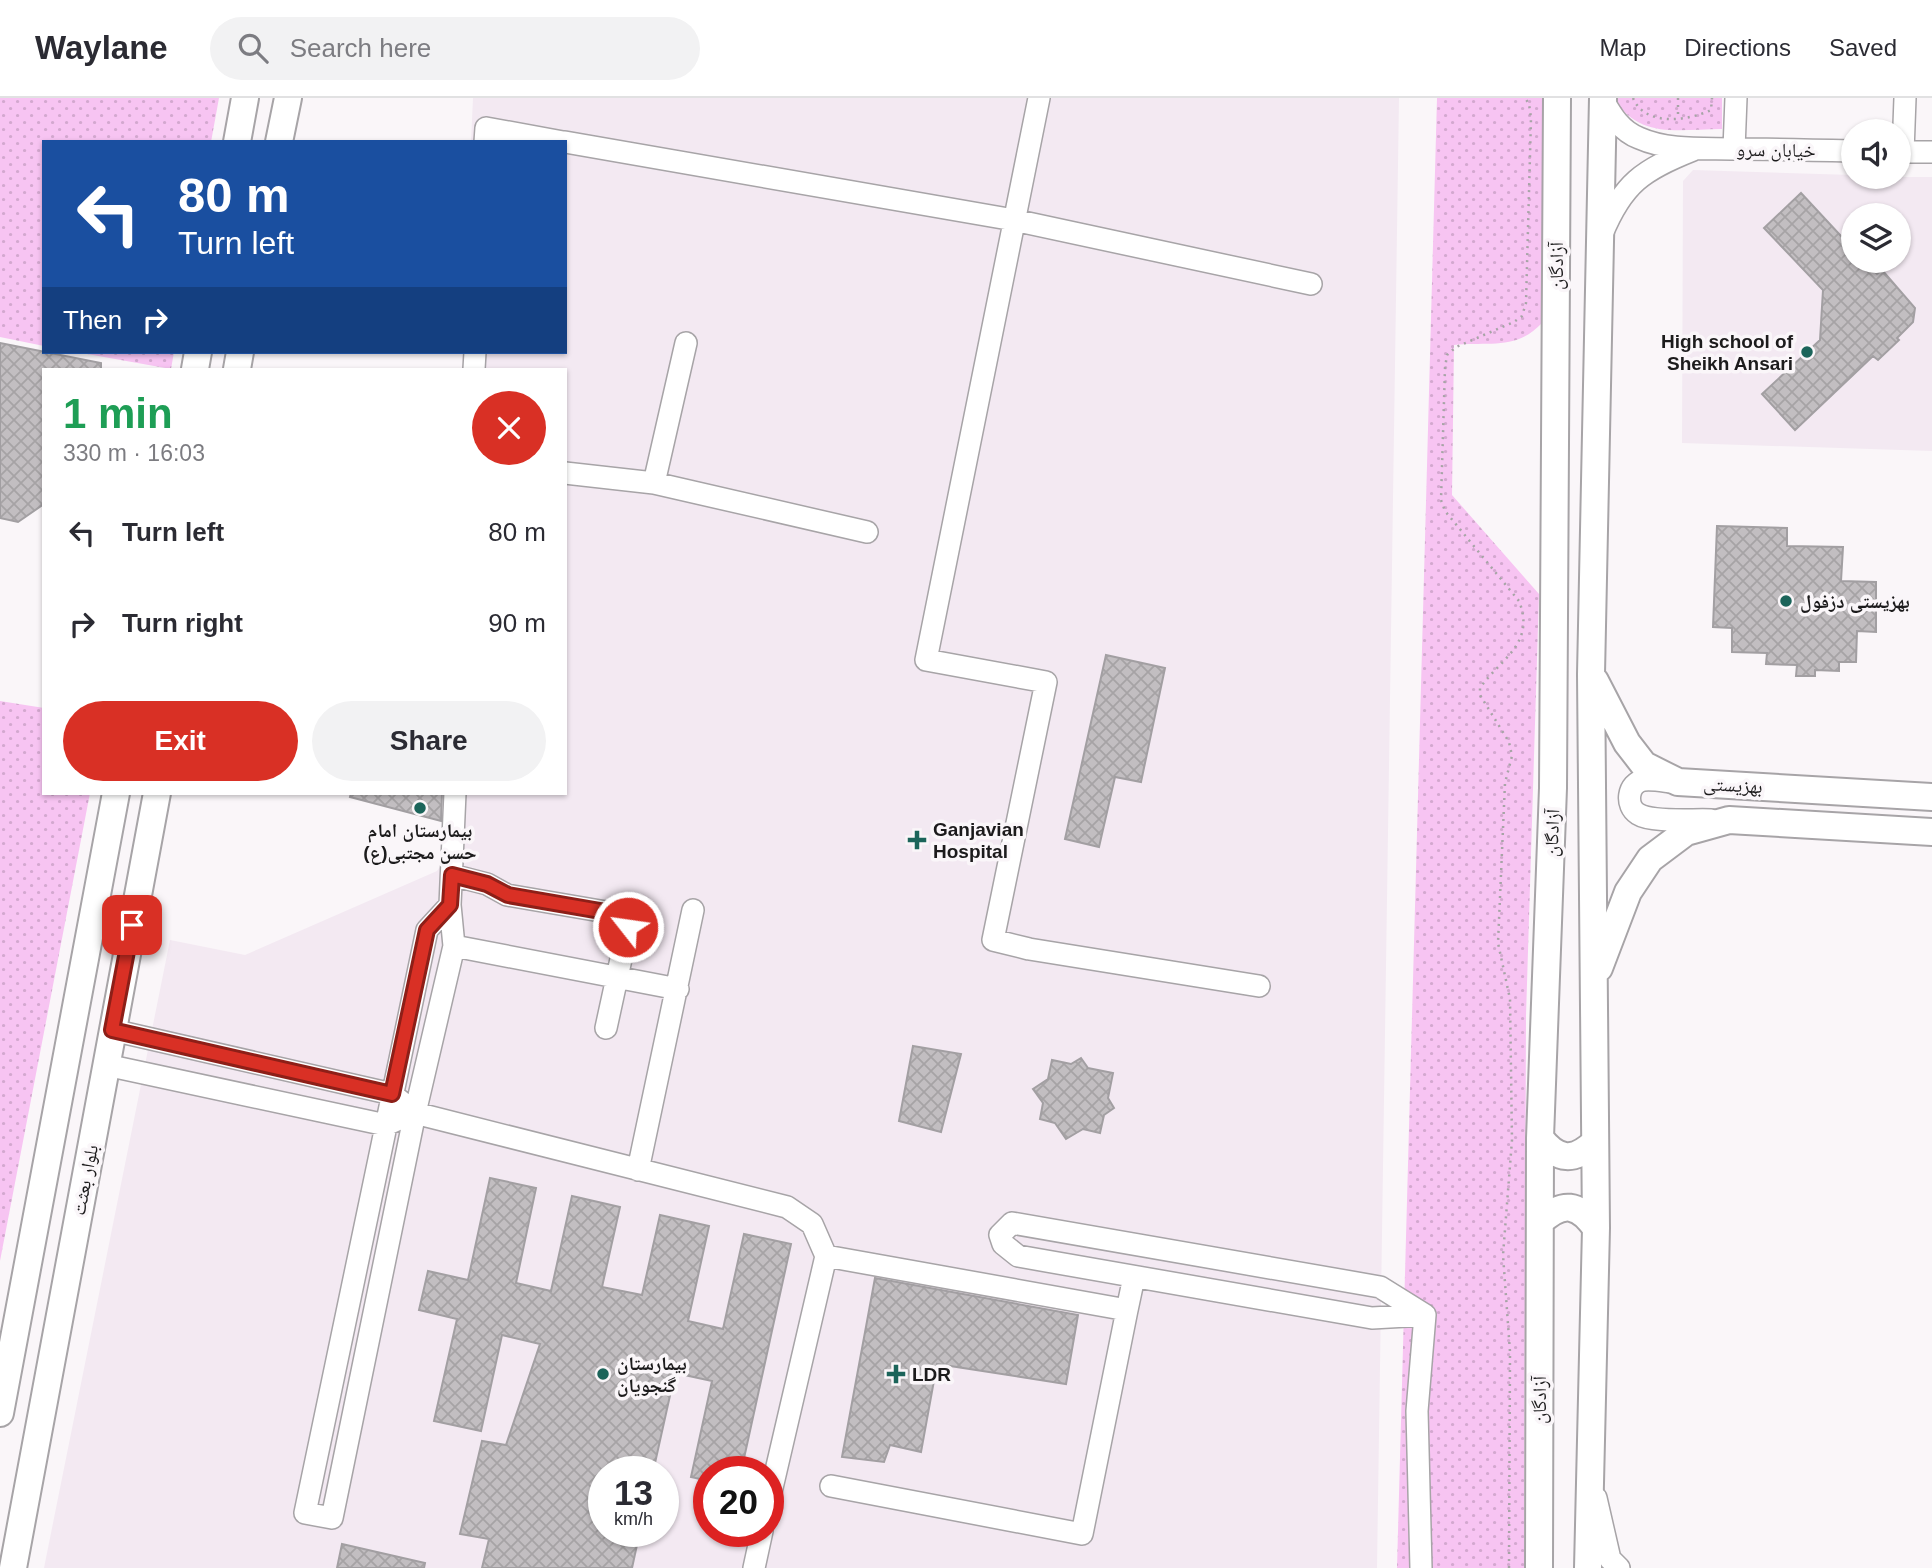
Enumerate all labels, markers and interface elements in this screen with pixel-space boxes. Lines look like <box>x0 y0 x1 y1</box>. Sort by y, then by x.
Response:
search box <box>210 17 700 80</box>
text: Waylane <box>35 29 168 66</box>
icon: search <box>234 29 272 67</box>
text: Search here <box>290 33 431 63</box>
text: Map <box>1600 34 1646 61</box>
text: Directions <box>1684 34 1791 61</box>
text: Saved <box>1829 34 1897 61</box>
map controls <box>1841 119 1911 273</box>
button: sound <box>1841 119 1911 189</box>
street label: خیابان سرو <box>1736 139 1816 162</box>
icon: left <box>63 168 154 259</box>
text: 80 m <box>178 168 290 222</box>
button: layers <box>1841 203 1911 273</box>
text: Turn left <box>178 225 294 261</box>
street label: آزادگان <box>1546 241 1568 290</box>
icon: right <box>136 301 174 339</box>
text: Then <box>63 305 122 335</box>
place label: High school of Sheikh Ansari <box>1661 331 1794 374</box>
marker: High school of Sheikh Ansari <box>1799 344 1815 360</box>
text: 1 min <box>63 390 173 437</box>
button: close <box>472 391 546 465</box>
text: 330 m · 16:03 <box>63 440 205 466</box>
icon: left <box>63 514 101 552</box>
text: Turn left <box>122 517 224 547</box>
text: 80 m <box>488 517 546 547</box>
place label: بهزیستی دزفول <box>1800 591 1910 613</box>
marker: بهزیستی دزفول <box>1778 593 1794 609</box>
icon: right <box>63 605 101 643</box>
text: Turn right <box>122 608 243 638</box>
text: 90 m <box>488 608 546 638</box>
button: Exit <box>63 701 298 781</box>
button: Share <box>312 701 546 781</box>
street label: بهزیستی <box>1703 773 1763 798</box>
marker: بیمارستان امام حسن مجتبی(ع) <box>412 800 428 816</box>
street label: آزادگان <box>1541 807 1564 857</box>
place label: Ganjavian Hospital <box>933 819 1024 862</box>
place label: بیمارستان امام حسن مجتبی(ع) <box>363 820 477 865</box>
marker: Ganjavian Hospital <box>907 830 927 850</box>
position arrow <box>591 890 665 964</box>
pin <box>102 895 162 955</box>
icon: arrive <box>113 906 151 944</box>
street label: بلوار بعثت <box>68 1143 103 1217</box>
place label: بیمارستان گنجویان <box>617 1353 687 1397</box>
marker: LDR <box>886 1364 906 1384</box>
place label: LDR <box>912 1364 951 1385</box>
marker: بیمارستان گنجویان <box>595 1366 611 1382</box>
street label: آزادگان <box>1529 1375 1551 1424</box>
speed limit sign: 20 <box>693 1456 784 1547</box>
text: 13 <box>614 1473 653 1512</box>
text: km/h <box>614 1509 653 1529</box>

